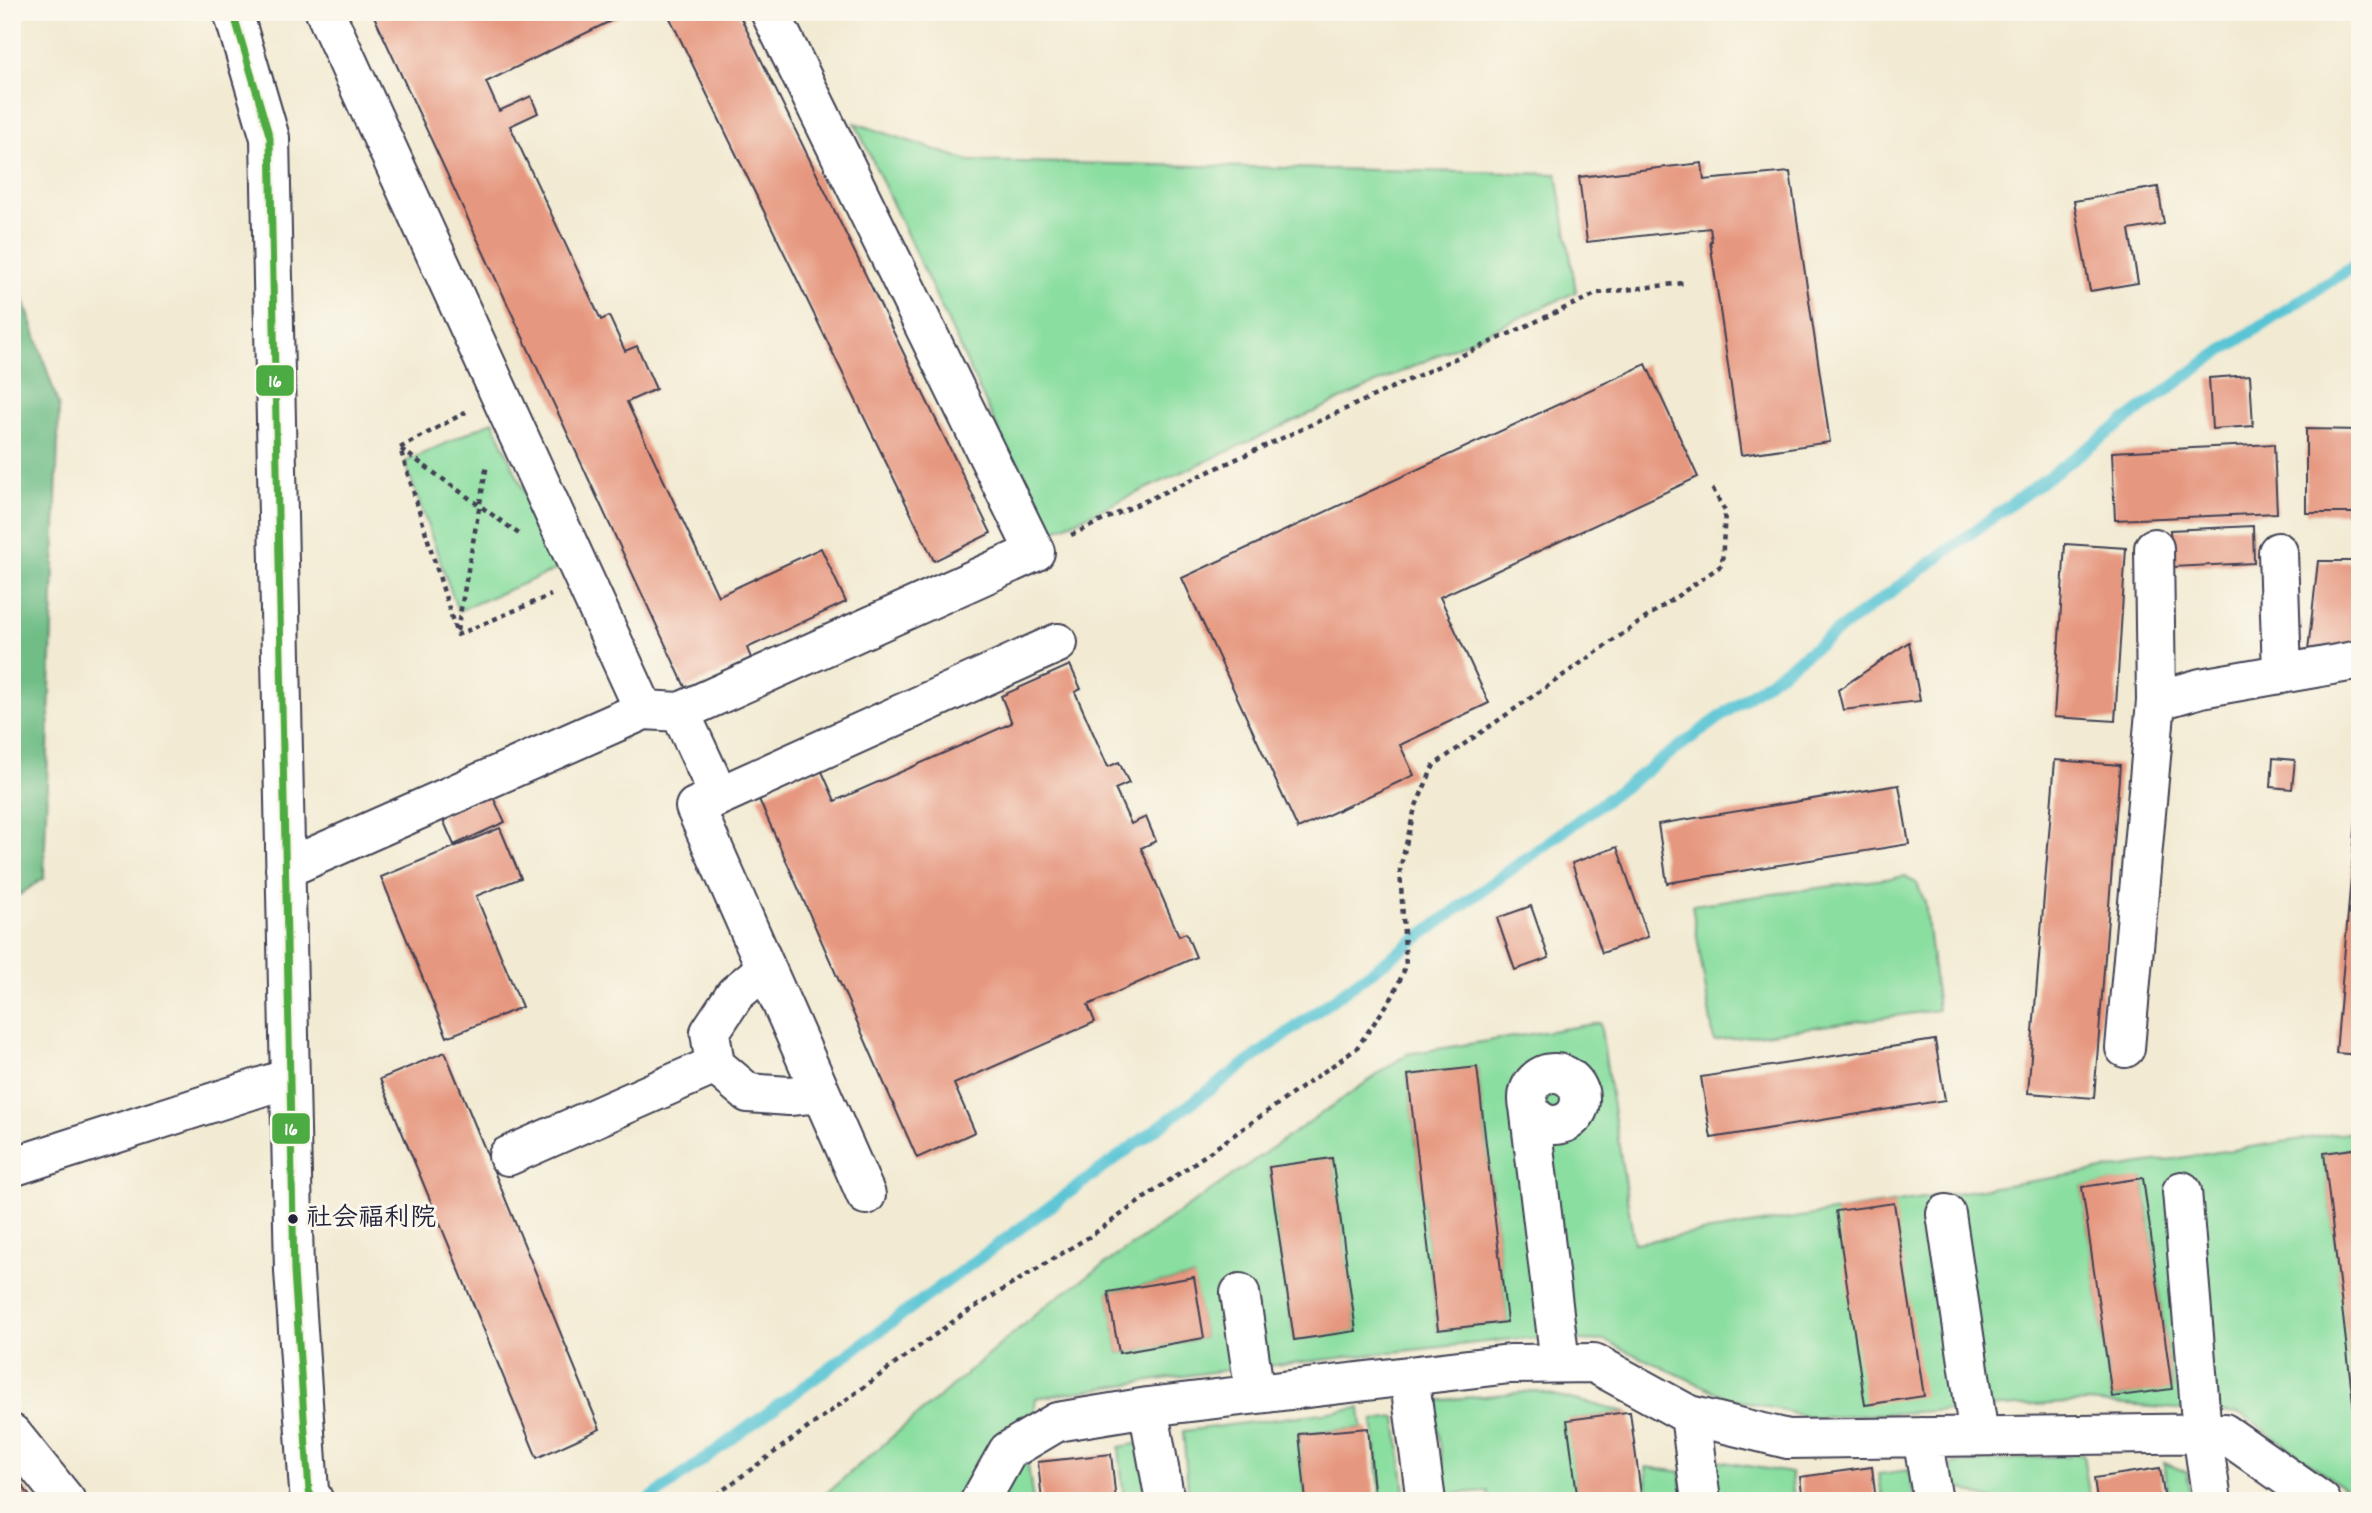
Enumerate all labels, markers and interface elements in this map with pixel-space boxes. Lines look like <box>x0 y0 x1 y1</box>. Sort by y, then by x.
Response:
line badge: 16 <box>255 364 295 397</box>
text: 16 <box>268 370 282 397</box>
line badge: 16 <box>271 1112 311 1145</box>
text: 16 <box>284 1118 298 1145</box>
place label: 社会福利院 <box>306 1201 436 1238</box>
marker: 社会福利院 <box>286 1212 300 1226</box>

